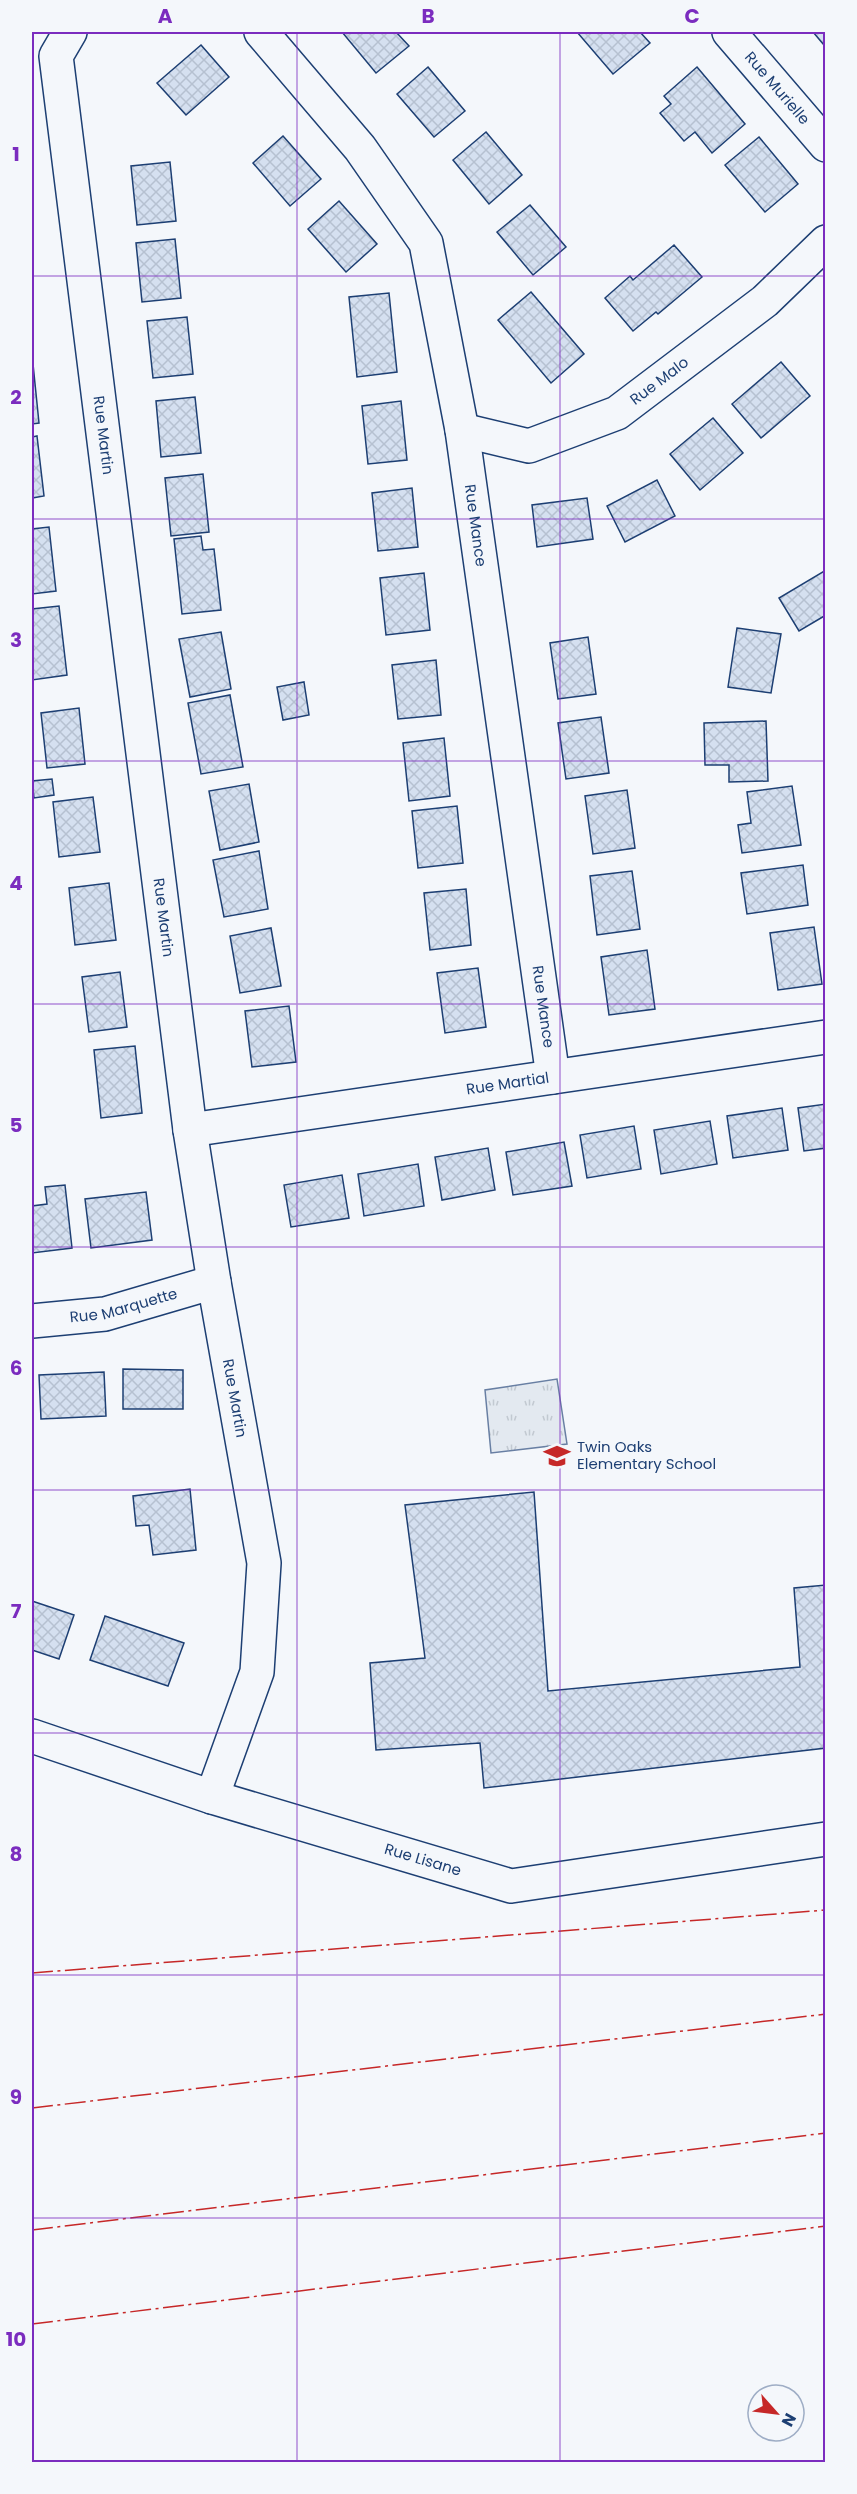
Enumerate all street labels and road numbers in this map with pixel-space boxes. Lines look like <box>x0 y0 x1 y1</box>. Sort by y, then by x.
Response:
street label: Rue Murielle <box>740 47 815 129</box>
street label: Rue Malo <box>625 352 693 410</box>
street label: Rue Martin <box>88 394 119 476</box>
street label: Rue Mance <box>460 483 492 568</box>
street label: Rue Martin <box>149 877 179 958</box>
street label: Rue Mance <box>527 964 560 1049</box>
street label: Rue Martial <box>465 1067 551 1100</box>
street label: Rue Marquette <box>69 1282 179 1327</box>
street label: Rue Martin <box>218 1357 252 1439</box>
street label: Rue Lisane <box>382 1838 464 1881</box>

